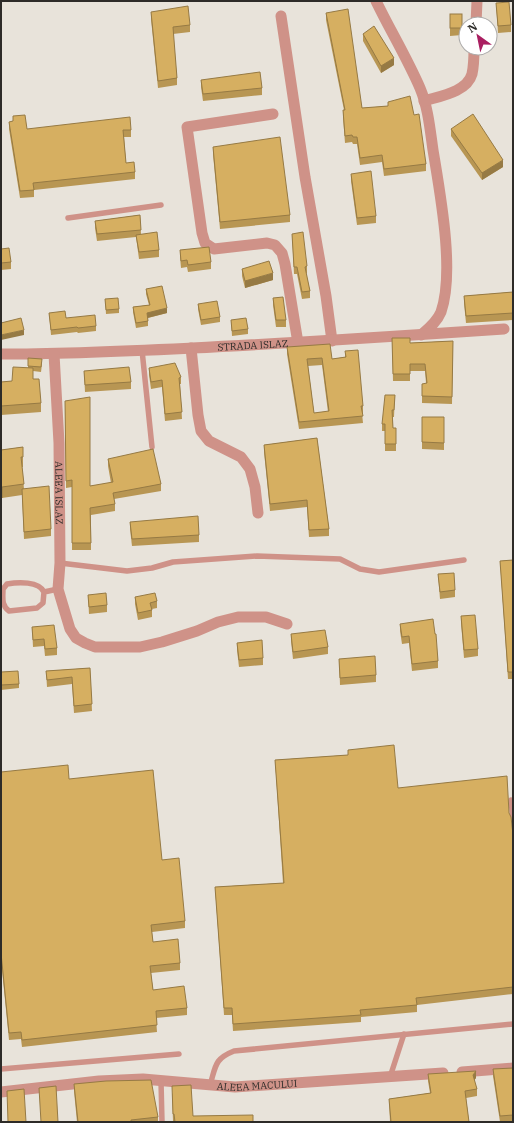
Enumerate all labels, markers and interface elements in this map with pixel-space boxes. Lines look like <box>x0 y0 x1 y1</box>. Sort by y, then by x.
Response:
north arrow <box>458 16 498 56</box>
text: N <box>465 19 480 36</box>
street label: STRADA ISLAZ <box>217 337 288 354</box>
street label: ALEEA ISLAZ <box>52 461 66 525</box>
street label: ALEEA MACULUI <box>216 1077 298 1094</box>

